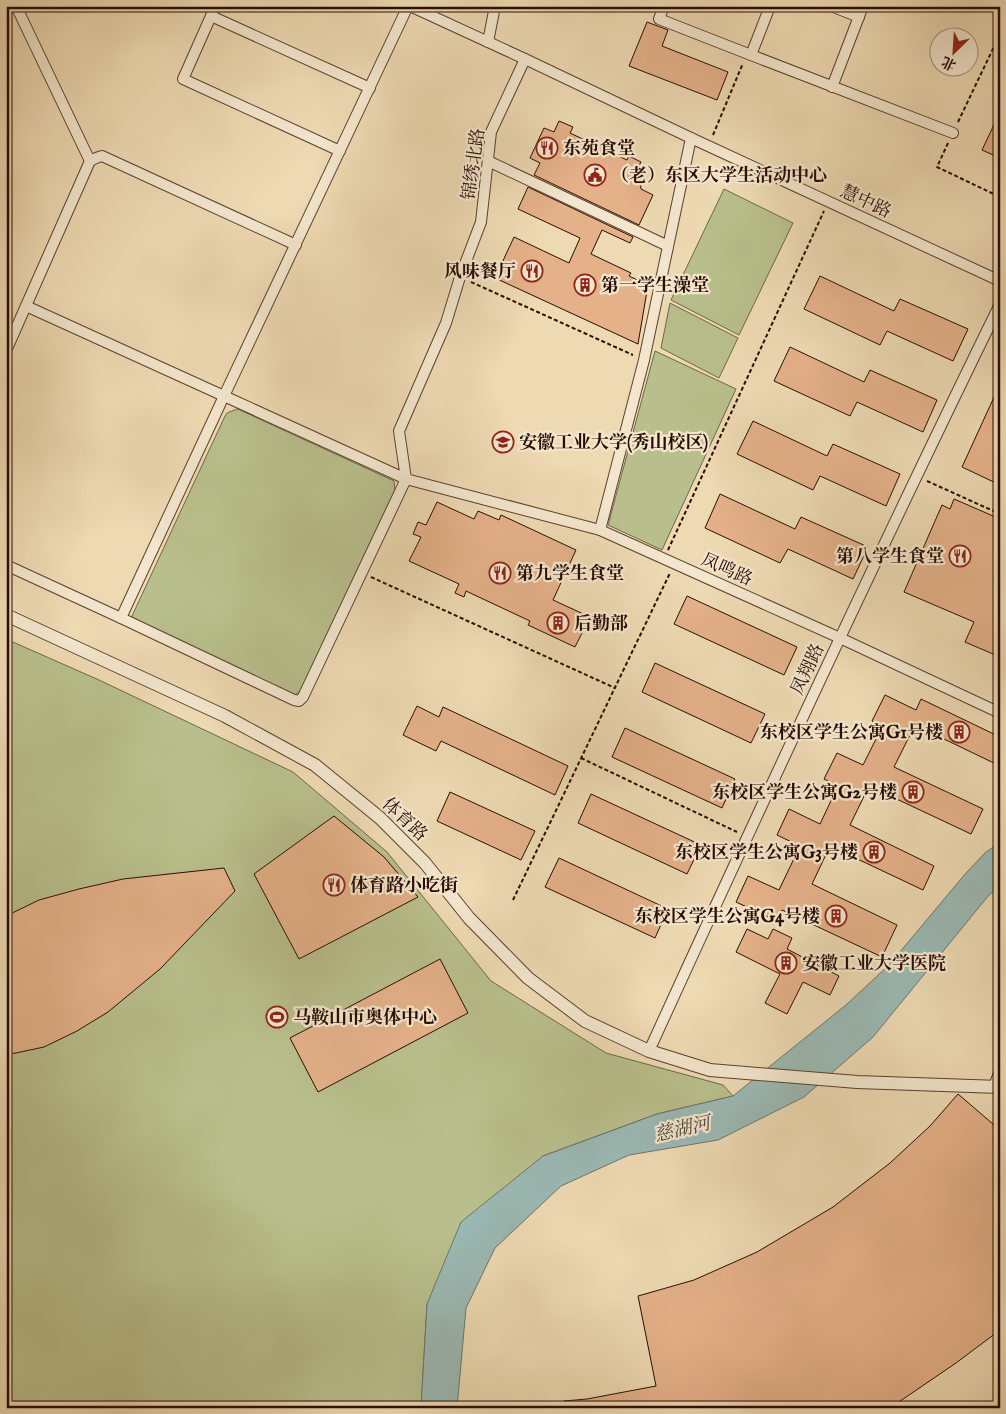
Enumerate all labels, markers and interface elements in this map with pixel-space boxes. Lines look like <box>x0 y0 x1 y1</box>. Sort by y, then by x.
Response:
north arrow <box>928 28 978 78</box>
text: 北 <box>939 52 959 74</box>
street label: 锦绣北路 <box>458 127 491 201</box>
restaurant icon: 东苑食堂 <box>535 136 559 160</box>
place label: 东苑食堂 <box>563 138 635 161</box>
public building icon: （老）东区大学生活动中心 <box>583 163 607 187</box>
place label: （老）东区大学生活动中心 <box>611 165 827 188</box>
street label: 慧中路 <box>836 181 895 224</box>
restaurant icon: 风味餐厅 <box>520 259 544 283</box>
place label: 风味餐厅 <box>444 261 516 284</box>
building icon: 第一学生澡堂 <box>573 273 597 297</box>
place label: 第一学生澡堂 <box>601 275 709 298</box>
school or university icon: 安徽工业大学(秀山校区) <box>491 430 515 454</box>
place label: 安徽工业大学(秀山校区) <box>519 432 708 455</box>
restaurant icon: 第八学生食堂 <box>948 544 972 568</box>
place label: 第八学生食堂 <box>836 546 944 569</box>
street label: 凤鸣路 <box>697 549 756 592</box>
restaurant icon: 第九学生食堂 <box>488 561 512 585</box>
place label: 第九学生食堂 <box>516 563 624 586</box>
building icon: 后勤部 <box>546 611 570 635</box>
place label: 后勤部 <box>574 613 628 636</box>
street label: 凤翔路 <box>787 640 830 699</box>
building icon: 东校区学生公寓G1号楼 <box>947 720 971 744</box>
place label: 东校区学生公寓G1号楼 <box>760 722 943 745</box>
building icon: 东校区学生公寓G2号楼 <box>901 780 925 804</box>
place label: 东校区学生公寓G2号楼 <box>712 782 897 805</box>
street label: 体育路 <box>376 793 432 847</box>
building icon: 东校区学生公寓G3号楼 <box>862 840 886 864</box>
place label: 东校区学生公寓G3号楼 <box>675 842 858 865</box>
restaurant icon: 体育路小吃街 <box>322 873 346 897</box>
place label: 体育路小吃街 <box>350 875 458 898</box>
building icon: 东校区学生公寓G4号楼 <box>824 904 848 928</box>
place label: 东校区学生公寓G4号楼 <box>635 906 820 929</box>
building icon: 安徽工业大学医院 <box>774 951 798 975</box>
place label: 安徽工业大学医院 <box>802 953 946 976</box>
sports icon: 马鞍山市奥体中心 <box>265 1005 289 1029</box>
place label: 马鞍山市奥体中心 <box>293 1007 437 1030</box>
water label: 慈湖河 <box>652 1111 716 1148</box>

